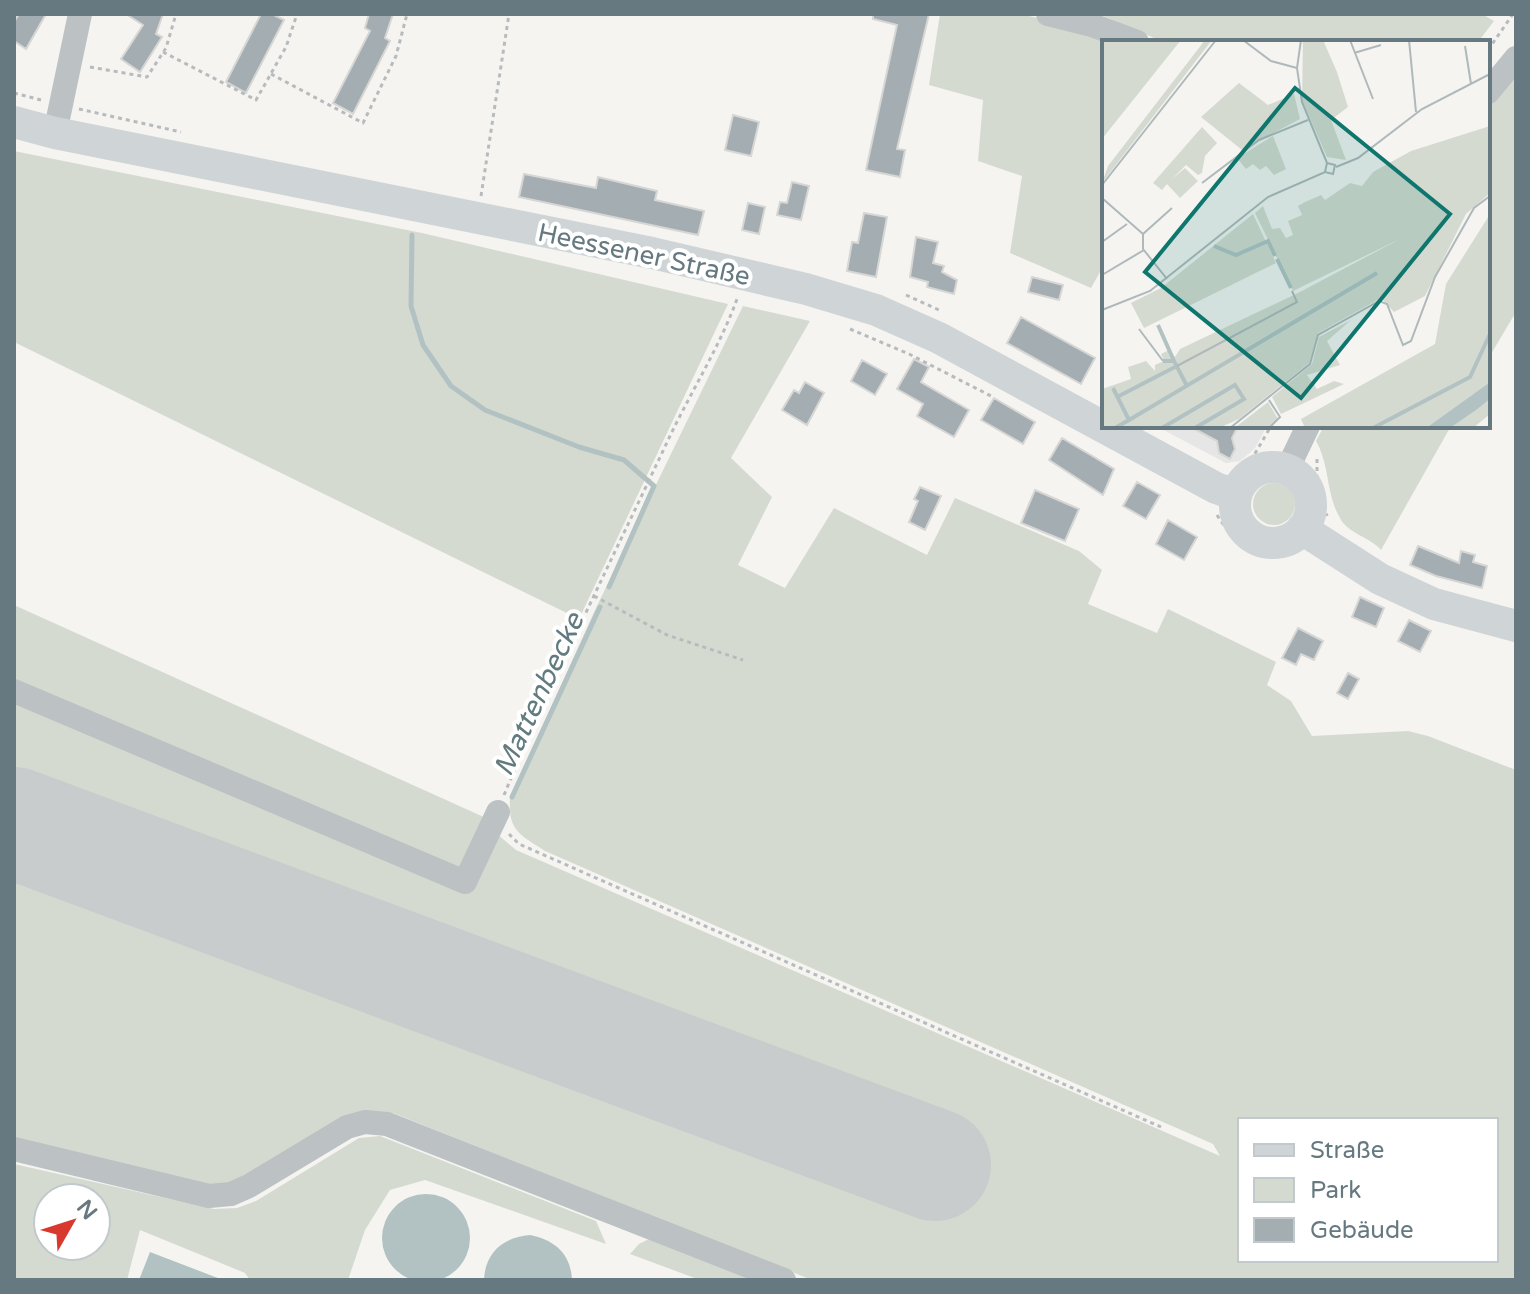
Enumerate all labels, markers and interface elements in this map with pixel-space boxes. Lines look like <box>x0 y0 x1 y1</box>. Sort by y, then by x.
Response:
inset map <box>1102 40 1490 428</box>
street label: Heessener Straße <box>535 217 753 292</box>
water label: Mattenbecke <box>486 606 592 781</box>
legend <box>1238 1118 1498 1262</box>
text: Straße <box>1310 1136 1384 1165</box>
text: Park <box>1310 1176 1361 1205</box>
north arrow <box>32 1182 112 1262</box>
text: N <box>71 1195 102 1225</box>
text: Gebäude <box>1310 1216 1414 1245</box>

